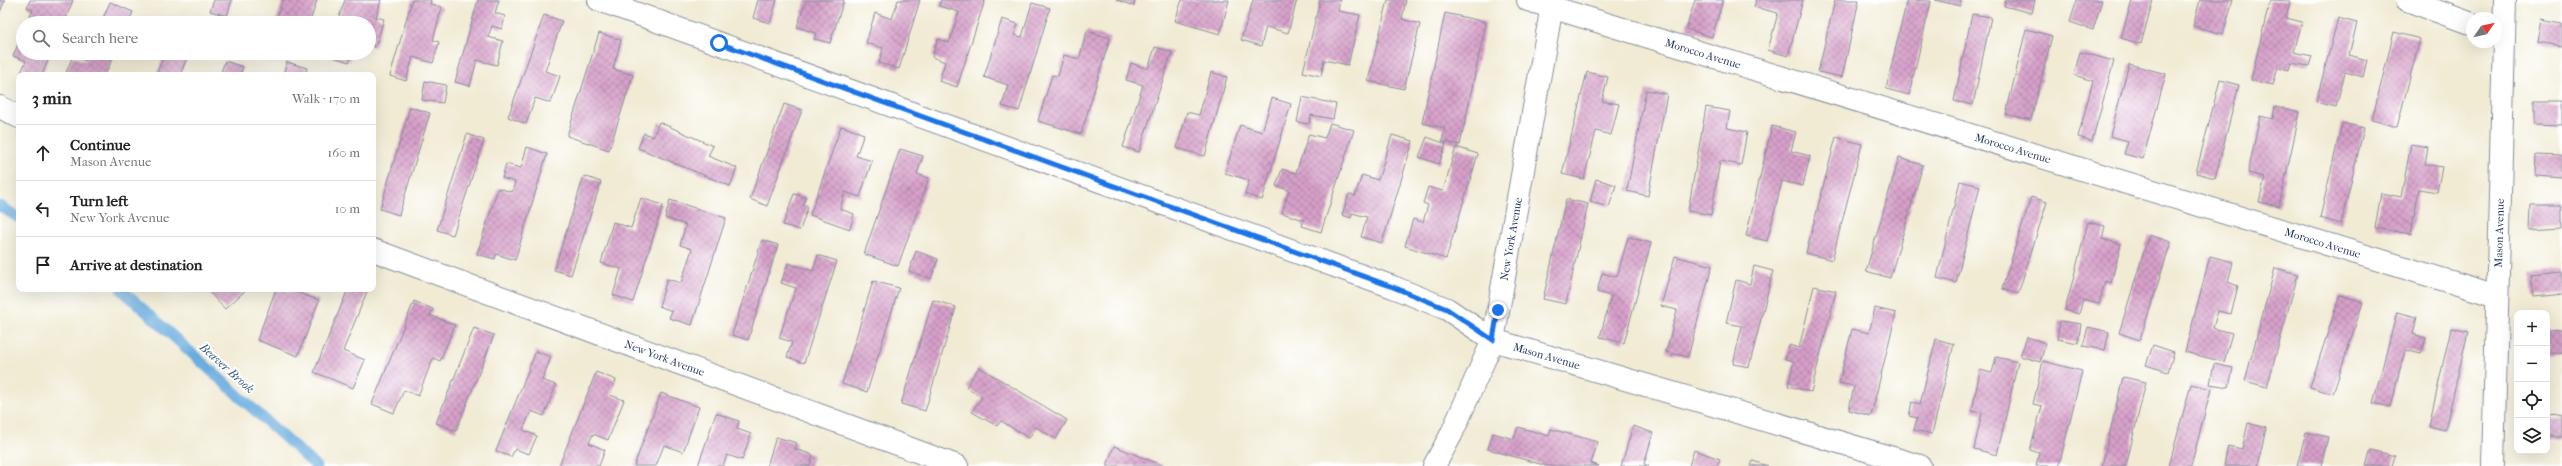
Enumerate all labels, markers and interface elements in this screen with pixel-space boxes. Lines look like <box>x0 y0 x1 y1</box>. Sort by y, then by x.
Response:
north arrow <box>2466 12 2502 48</box>
search box <box>16 16 376 60</box>
icon: search <box>30 27 52 49</box>
text: Search here <box>62 29 138 47</box>
route start <box>710 34 728 52</box>
street label: Morocco Avenue <box>1663 36 1743 72</box>
text: 3 min <box>32 88 72 108</box>
text: Walk · 170 m <box>292 91 360 106</box>
street label: Morocco Avenue <box>1973 131 2053 166</box>
text: Continue <box>70 136 130 154</box>
icon: ahead <box>32 142 54 164</box>
text: 160 m <box>328 145 360 160</box>
text: Mason Avenue <box>70 154 152 169</box>
text: Turn left <box>70 192 128 210</box>
street label: New York Avenue <box>1498 196 1525 281</box>
icon: left <box>32 198 54 220</box>
street label: Mason Avenue <box>2492 198 2507 268</box>
text: 10 m <box>335 201 360 216</box>
text: New York Avenue <box>70 210 169 225</box>
street label: Morocco Avenue <box>2283 226 2363 261</box>
icon: arrive <box>32 254 54 276</box>
text: Arrive at destination <box>70 256 202 274</box>
route end <box>1489 301 1507 319</box>
map controls <box>2514 310 2550 454</box>
button: + <box>2514 310 2550 346</box>
street label: New York Avenue <box>623 338 707 379</box>
water label: Beaver Brook <box>196 339 257 396</box>
street label: Mason Avenue <box>1512 340 1582 372</box>
button: − <box>2514 346 2550 382</box>
button: locate <box>2514 382 2550 418</box>
button: layers <box>2514 418 2550 454</box>

